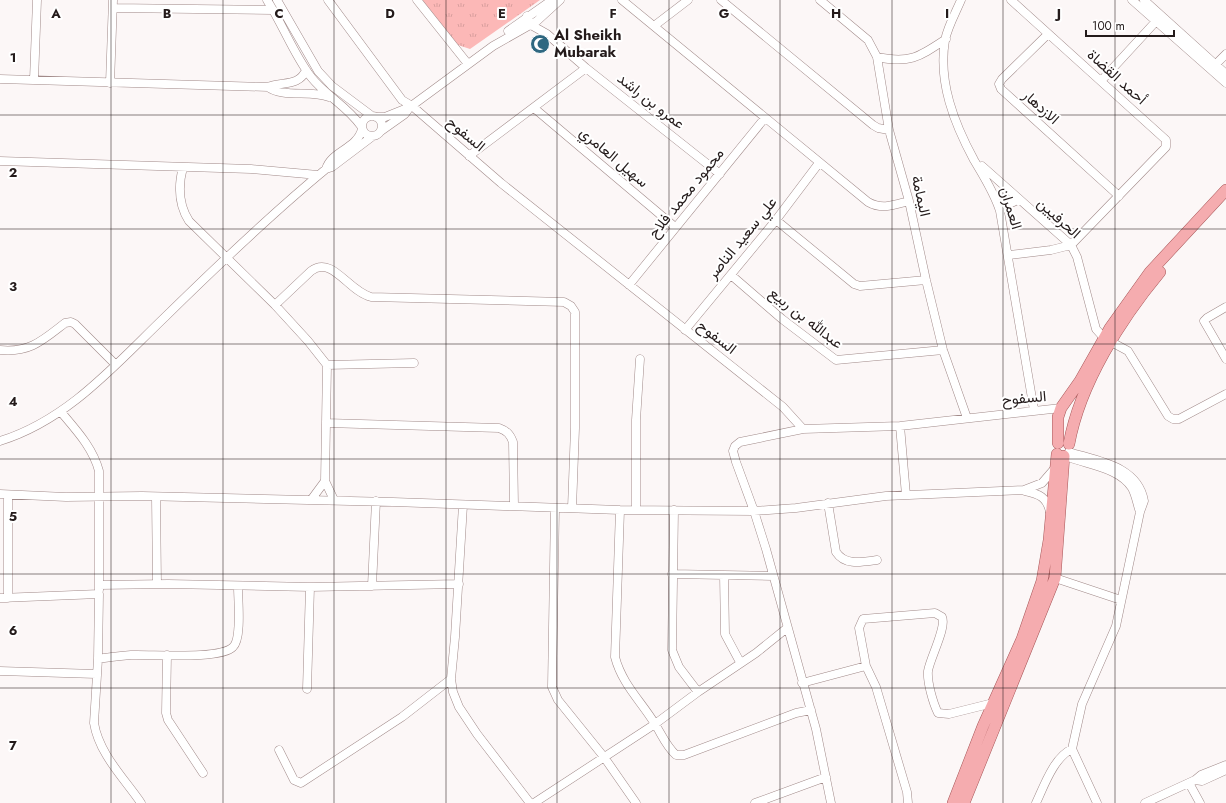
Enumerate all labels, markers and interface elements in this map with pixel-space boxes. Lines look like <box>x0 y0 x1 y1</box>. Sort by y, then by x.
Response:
text: A <box>50 4 61 23</box>
text: B <box>163 4 172 23</box>
text: C <box>274 4 284 23</box>
text: D <box>385 4 395 23</box>
text: E <box>498 4 506 23</box>
text: F <box>609 4 617 23</box>
text: G <box>719 4 730 23</box>
text: H <box>831 4 841 23</box>
text: I <box>945 4 949 23</box>
text: J <box>1054 4 1061 23</box>
scale bar <box>1086 12 1174 38</box>
text: 100 m <box>1092 17 1125 35</box>
place label: Al Sheikh Mubarak <box>553 24 621 63</box>
mosque icon: Al Sheikh Mubarak <box>529 33 551 55</box>
street label: أحمد القضاة <box>1082 44 1152 110</box>
text: 1 <box>10 48 16 67</box>
street label: عمرو بن راشد <box>613 68 690 134</box>
street label: الازدهار <box>1017 84 1064 129</box>
street label: السفوح <box>442 111 490 157</box>
street label: سهيل العامري <box>573 121 654 194</box>
street label: محمود محمد فلاح <box>643 143 729 243</box>
text: 2 <box>9 163 17 182</box>
street label: اليمامة <box>906 173 936 219</box>
street label: العمران <box>994 184 1028 232</box>
street label: علي سعيد الناصر <box>701 192 784 286</box>
street label: الحرفيين <box>1032 192 1086 244</box>
text: 3 <box>9 277 17 296</box>
street label: عبدالله بن ربيع <box>764 282 848 354</box>
street label: السفوح <box>693 315 741 359</box>
street label: السفوح <box>1001 385 1047 411</box>
text: 4 <box>8 392 18 411</box>
text: 5 <box>9 507 17 526</box>
text: 6 <box>9 621 18 640</box>
text: 7 <box>9 736 17 755</box>

